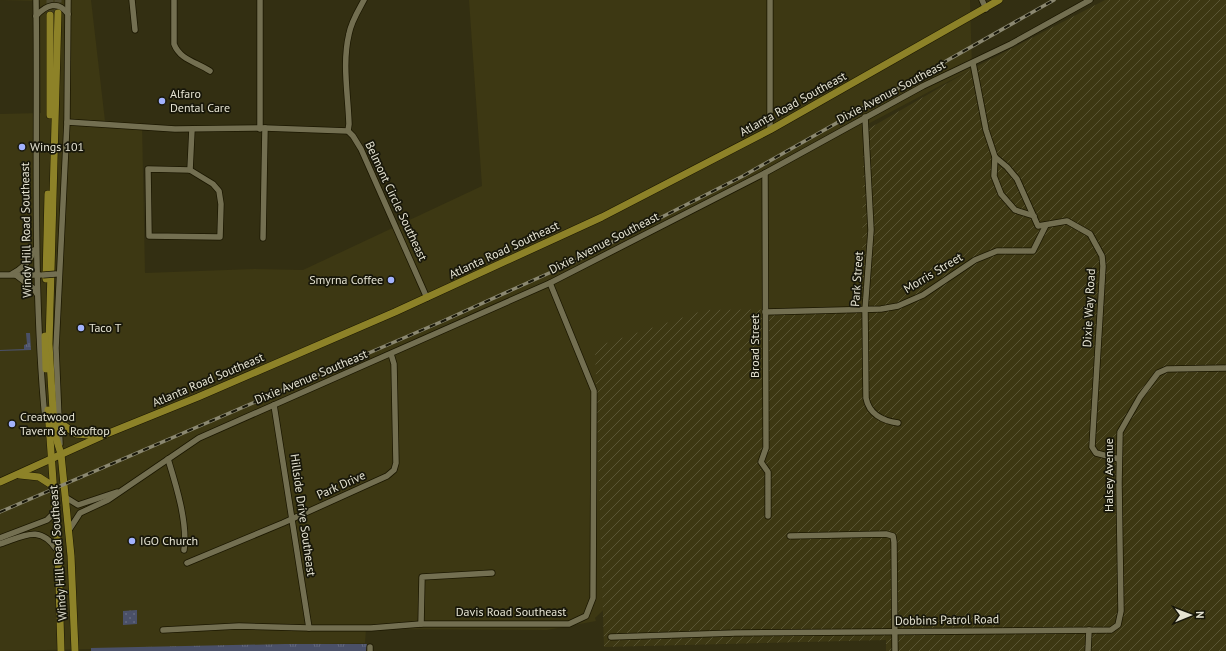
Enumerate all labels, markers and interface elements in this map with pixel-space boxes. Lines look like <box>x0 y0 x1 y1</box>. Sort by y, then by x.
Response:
street label: Dixie Avenue Southeast <box>834 57 948 127</box>
street label: Atlanta Road Southeast <box>737 68 849 139</box>
place label: Alfaro Dental Care <box>170 86 230 115</box>
marker: Alfaro Dental Care <box>157 96 167 106</box>
place label: Wings 101 <box>30 139 84 154</box>
street label: Belmont Circle Southeast <box>362 139 431 263</box>
marker: Wings 101 <box>17 142 27 152</box>
street label: Windy Hill Road Southeast <box>17 162 34 298</box>
street label: Dixie Avenue Southeast <box>546 208 661 277</box>
street label: Atlanta Road Southeast <box>446 217 561 282</box>
street label: Morris Street <box>900 249 965 296</box>
street label: Park Street <box>847 251 866 307</box>
street label: Dixie Way Road <box>1079 268 1098 348</box>
place label: Smyrna Coffee <box>309 272 383 287</box>
marker: Smyrna Coffee <box>386 275 396 285</box>
street label: Broad Street <box>747 314 762 378</box>
place label: Taco T <box>89 320 122 335</box>
marker: Taco T <box>76 323 86 333</box>
street label: Dixie Avenue Southeast <box>252 346 369 407</box>
street label: Atlanta Road Southeast <box>150 349 266 410</box>
place label: Creatwood Tavern & Rooftop <box>20 409 110 438</box>
marker: Creatwood Tavern & Rooftop <box>7 419 17 429</box>
street label: Halsey Avenue <box>1101 438 1116 512</box>
street label: Hillside Drive Southeast <box>287 453 320 577</box>
street label: Park Drive <box>314 467 368 502</box>
street label: Windy Hill Road Southeast <box>45 485 70 621</box>
place label: IGO Church <box>140 533 198 548</box>
marker: IGO Church <box>127 536 137 546</box>
north arrow <box>1170 595 1210 635</box>
street label: Davis Road Southeast <box>456 604 566 619</box>
street label: Dobbins Patrol Road <box>895 611 999 628</box>
text: N <box>1193 611 1207 619</box>

